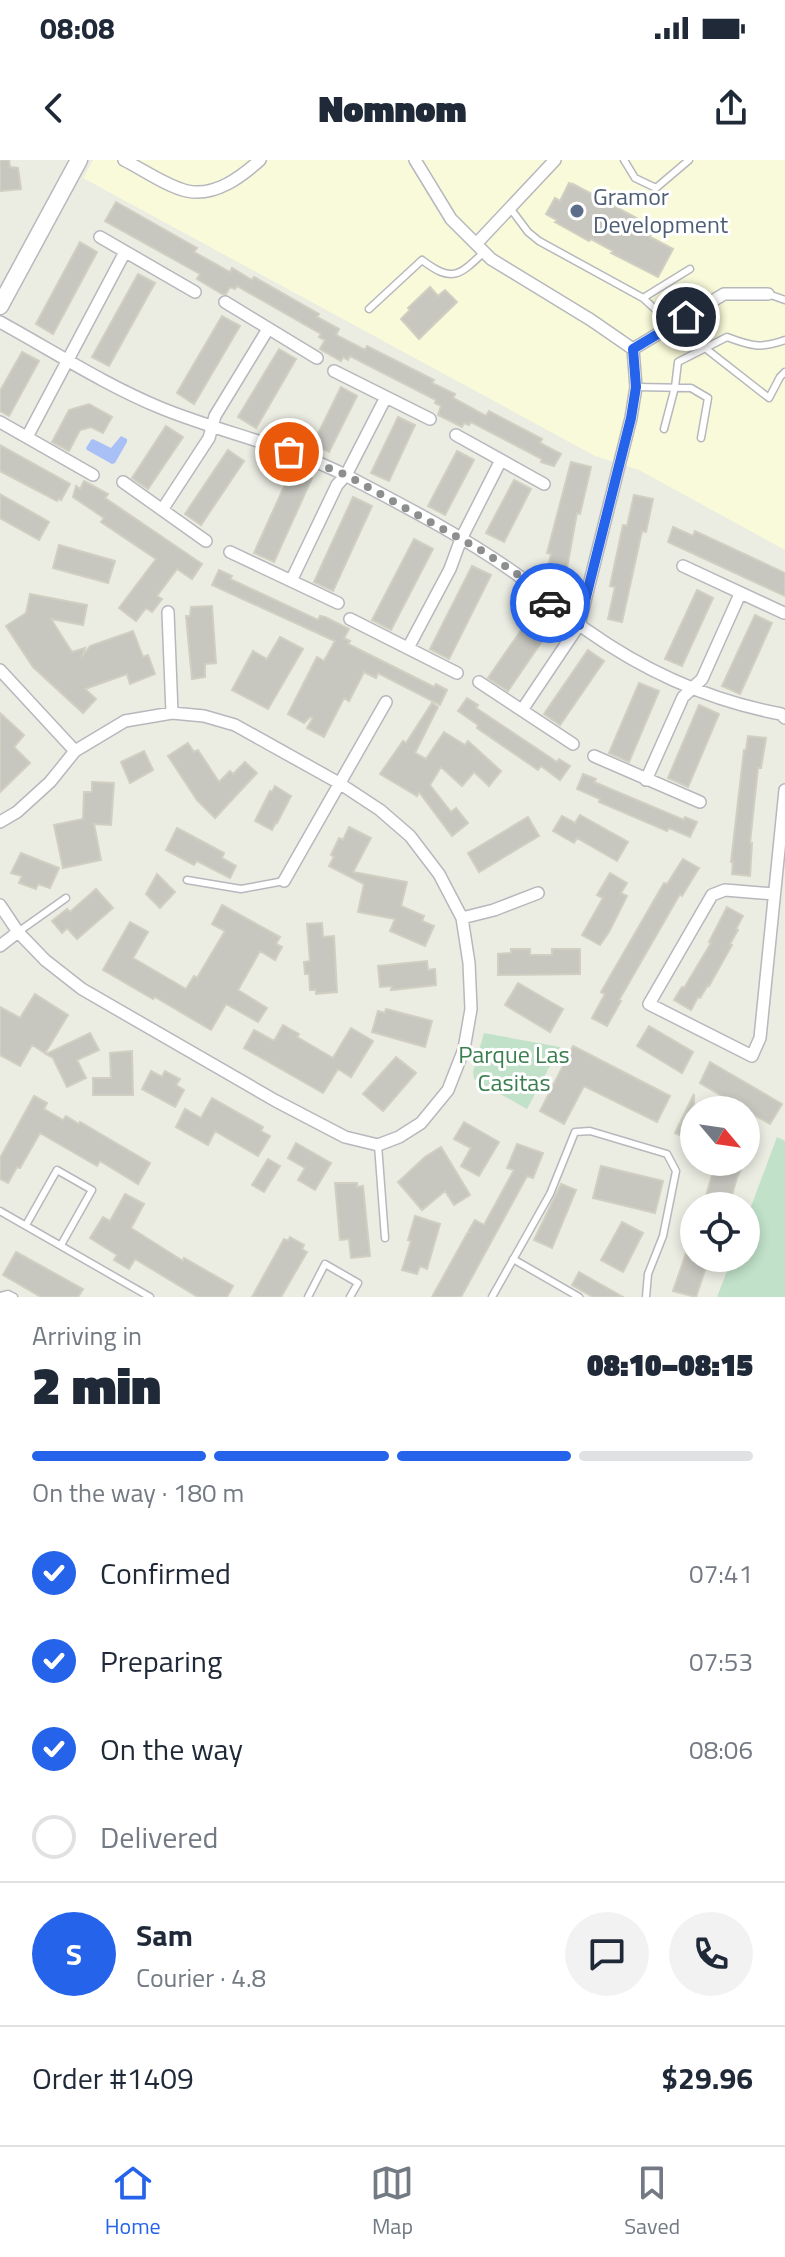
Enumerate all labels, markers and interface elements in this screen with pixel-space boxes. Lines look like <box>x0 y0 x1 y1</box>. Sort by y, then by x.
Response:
text: 08:08 <box>40 5 115 51</box>
text: Nomnom <box>318 81 467 136</box>
icon: back <box>32 86 76 130</box>
icon: share <box>709 86 753 130</box>
place label: Gramor Development <box>593 178 729 242</box>
marker: Gramor Development <box>568 202 586 220</box>
pin <box>652 283 720 351</box>
icon: home <box>664 295 708 339</box>
pin <box>255 418 323 486</box>
icon: bag <box>267 430 311 474</box>
courier <box>510 563 590 643</box>
icon: car <box>528 581 572 625</box>
park label: Parque Las Casitas <box>458 1036 570 1100</box>
north arrow <box>680 1096 760 1176</box>
map controls <box>680 1096 760 1272</box>
button: locate <box>680 1192 760 1272</box>
text: Arriving in <box>32 1316 142 1355</box>
text: 08:10–08:15 <box>587 1342 753 1388</box>
text: 2 min <box>32 1345 161 1424</box>
text: On the way · 180 m <box>32 1473 244 1512</box>
text: Confirmed <box>100 1550 231 1596</box>
icon: check <box>32 1551 76 1595</box>
text: 07:41 <box>689 1554 753 1593</box>
text: Preparing <box>100 1638 222 1684</box>
icon: check <box>32 1639 76 1683</box>
text: 07:53 <box>689 1642 753 1681</box>
text: On the way <box>100 1726 243 1772</box>
icon: check <box>32 1727 76 1771</box>
text: 08:06 <box>689 1730 753 1769</box>
text: Delivered <box>100 1814 218 1860</box>
text: Sam <box>136 1912 193 1958</box>
button: chat <box>565 1912 649 1996</box>
button: phone <box>669 1912 753 1996</box>
text: S <box>66 1931 82 1977</box>
text: Courier · 4.8 <box>136 1958 266 1997</box>
text: Order #1409 <box>32 2055 194 2101</box>
text: $29.96 <box>661 2055 753 2101</box>
tab: Home <box>105 2161 161 2243</box>
tab: Map <box>370 2161 414 2243</box>
tab: Saved <box>624 2161 680 2243</box>

